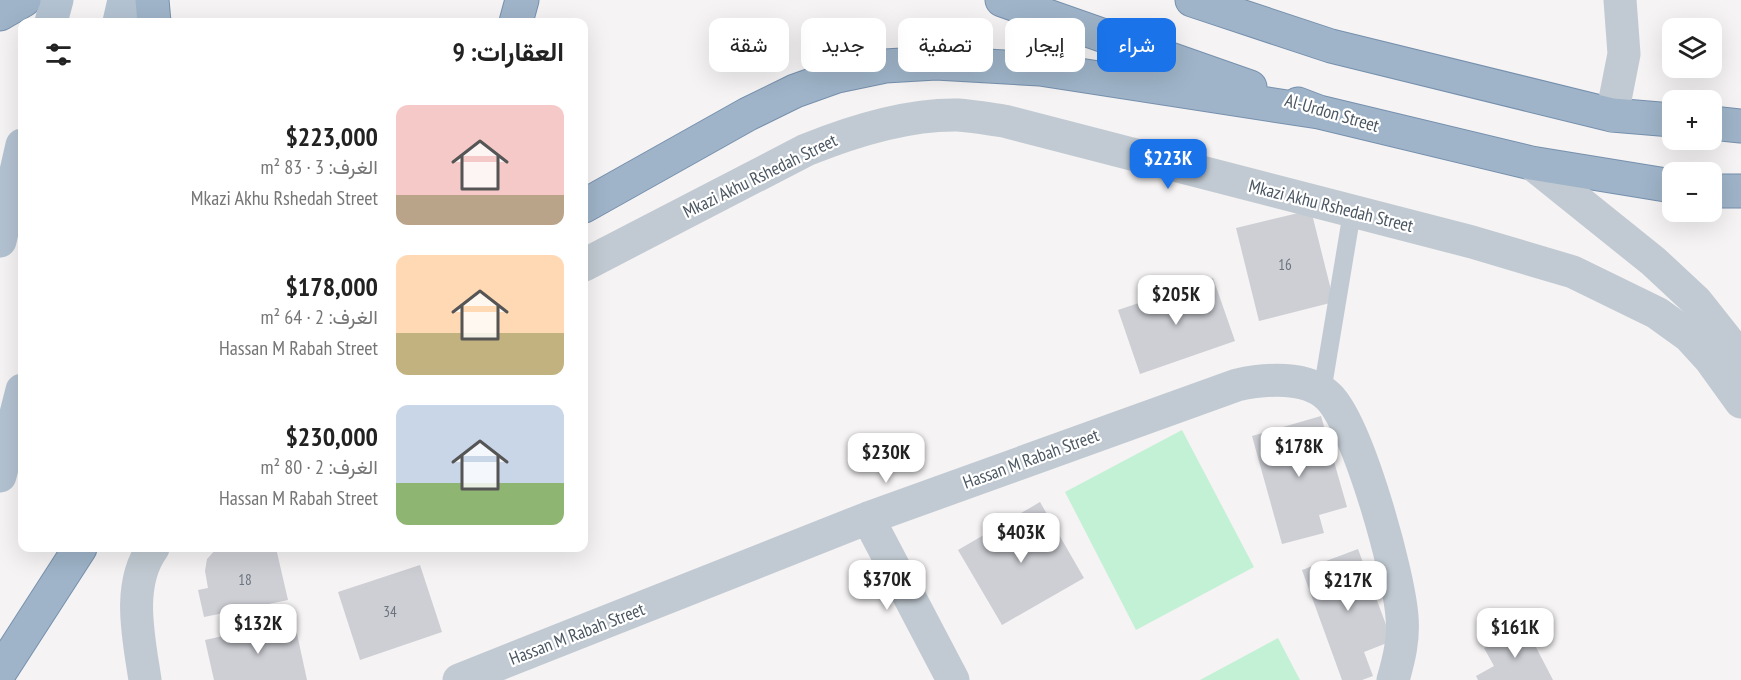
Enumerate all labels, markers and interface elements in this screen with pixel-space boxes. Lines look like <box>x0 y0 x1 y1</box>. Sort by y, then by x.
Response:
chip: شقة <box>709 18 789 72</box>
chip: جديد <box>801 18 886 72</box>
chip: تصفية <box>898 18 993 72</box>
chip: إيجار <box>1005 18 1085 72</box>
chip: شراء <box>1097 18 1176 72</box>
map controls <box>1662 18 1722 222</box>
button: layers <box>1662 18 1722 78</box>
text: العقارات: 9 <box>453 35 564 68</box>
icon: filters <box>42 38 75 71</box>
street label: Al-Urdon Street <box>1282 88 1382 137</box>
button: + <box>1662 90 1722 150</box>
text: $223,000 <box>285 120 378 153</box>
street label: Mkazi Akhu Rshedah Street <box>679 128 841 223</box>
icon: home <box>444 129 516 201</box>
pin: $223K <box>1126 139 1210 190</box>
text: $223K <box>1144 145 1192 171</box>
text: الغرف: 3 · 83 m² <box>260 154 378 180</box>
button: − <box>1662 162 1722 222</box>
street label: Mkazi Akhu Rshedah Street <box>1247 174 1416 237</box>
text: Mkazi Akhu Rshedah Street <box>191 185 378 211</box>
house number: 16 <box>1278 255 1292 274</box>
text: $178,000 <box>285 270 378 303</box>
pin: $205K <box>1134 275 1218 326</box>
icon: home <box>444 279 516 351</box>
text: $205K <box>1152 281 1200 307</box>
text: الغرف: 2 · 64 m² <box>260 304 378 330</box>
text: Hassan M Rabah Street <box>219 335 378 361</box>
text: $230,000 <box>285 420 378 453</box>
street label: Hassan M Rabah Street <box>960 423 1102 494</box>
pin: $178K <box>1257 427 1341 478</box>
icon: home <box>444 429 516 501</box>
pin: $230K <box>844 433 928 484</box>
text: $178K <box>1275 433 1323 459</box>
text: $230K <box>862 439 910 465</box>
text: الغرف: 2 · 80 m² <box>260 454 378 480</box>
text: Hassan M Rabah Street <box>219 485 378 511</box>
pin: $403K <box>979 513 1063 564</box>
text: $403K <box>997 519 1045 545</box>
pin: $370K <box>845 560 929 611</box>
pin: $217K <box>1306 561 1390 612</box>
text: $370K <box>863 566 911 592</box>
text: $217K <box>1324 567 1372 593</box>
house number: 18 <box>238 570 252 589</box>
street label: Hassan M Rabah Street <box>506 597 648 670</box>
house number: 34 <box>383 602 397 621</box>
pin: $132K <box>216 604 300 655</box>
pin: $161K <box>1473 608 1557 659</box>
text: $132K <box>234 610 282 636</box>
text: $161K <box>1491 614 1539 640</box>

